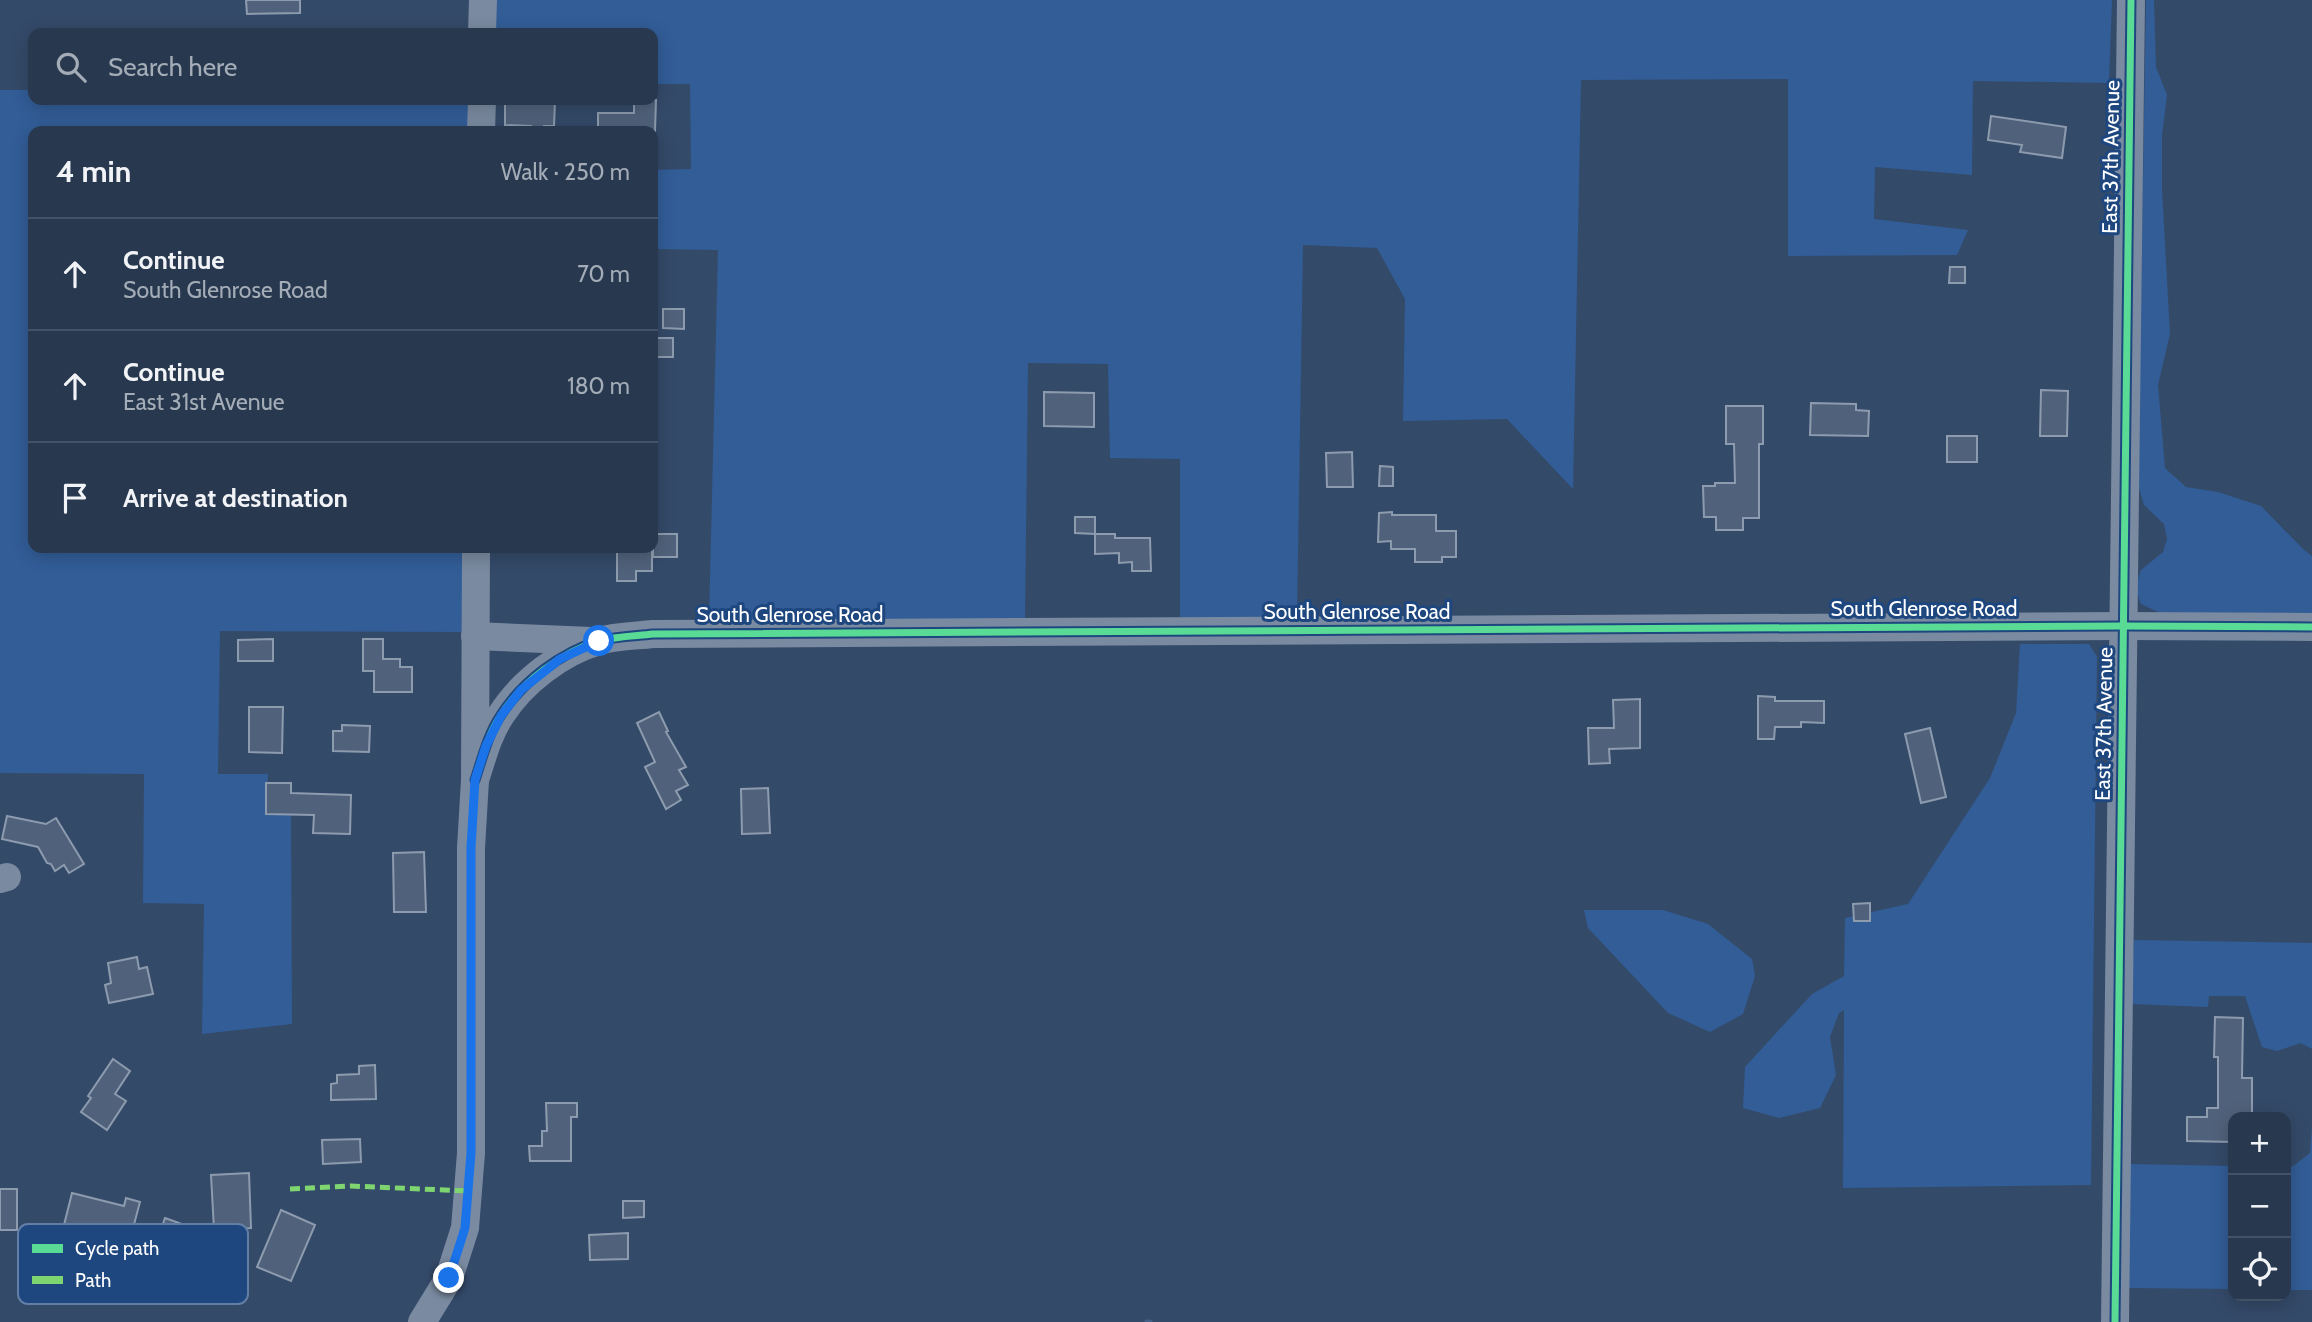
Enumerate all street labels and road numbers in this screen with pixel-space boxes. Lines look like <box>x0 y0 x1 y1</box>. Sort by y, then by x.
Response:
street label: East 37th Avenue <box>2097 80 2124 234</box>
street label: South Glenrose Road <box>1831 596 2017 621</box>
street label: South Glenrose Road <box>1264 599 1450 624</box>
street label: South Glenrose Road <box>697 602 883 627</box>
street label: East 37th Avenue <box>2090 647 2117 801</box>

